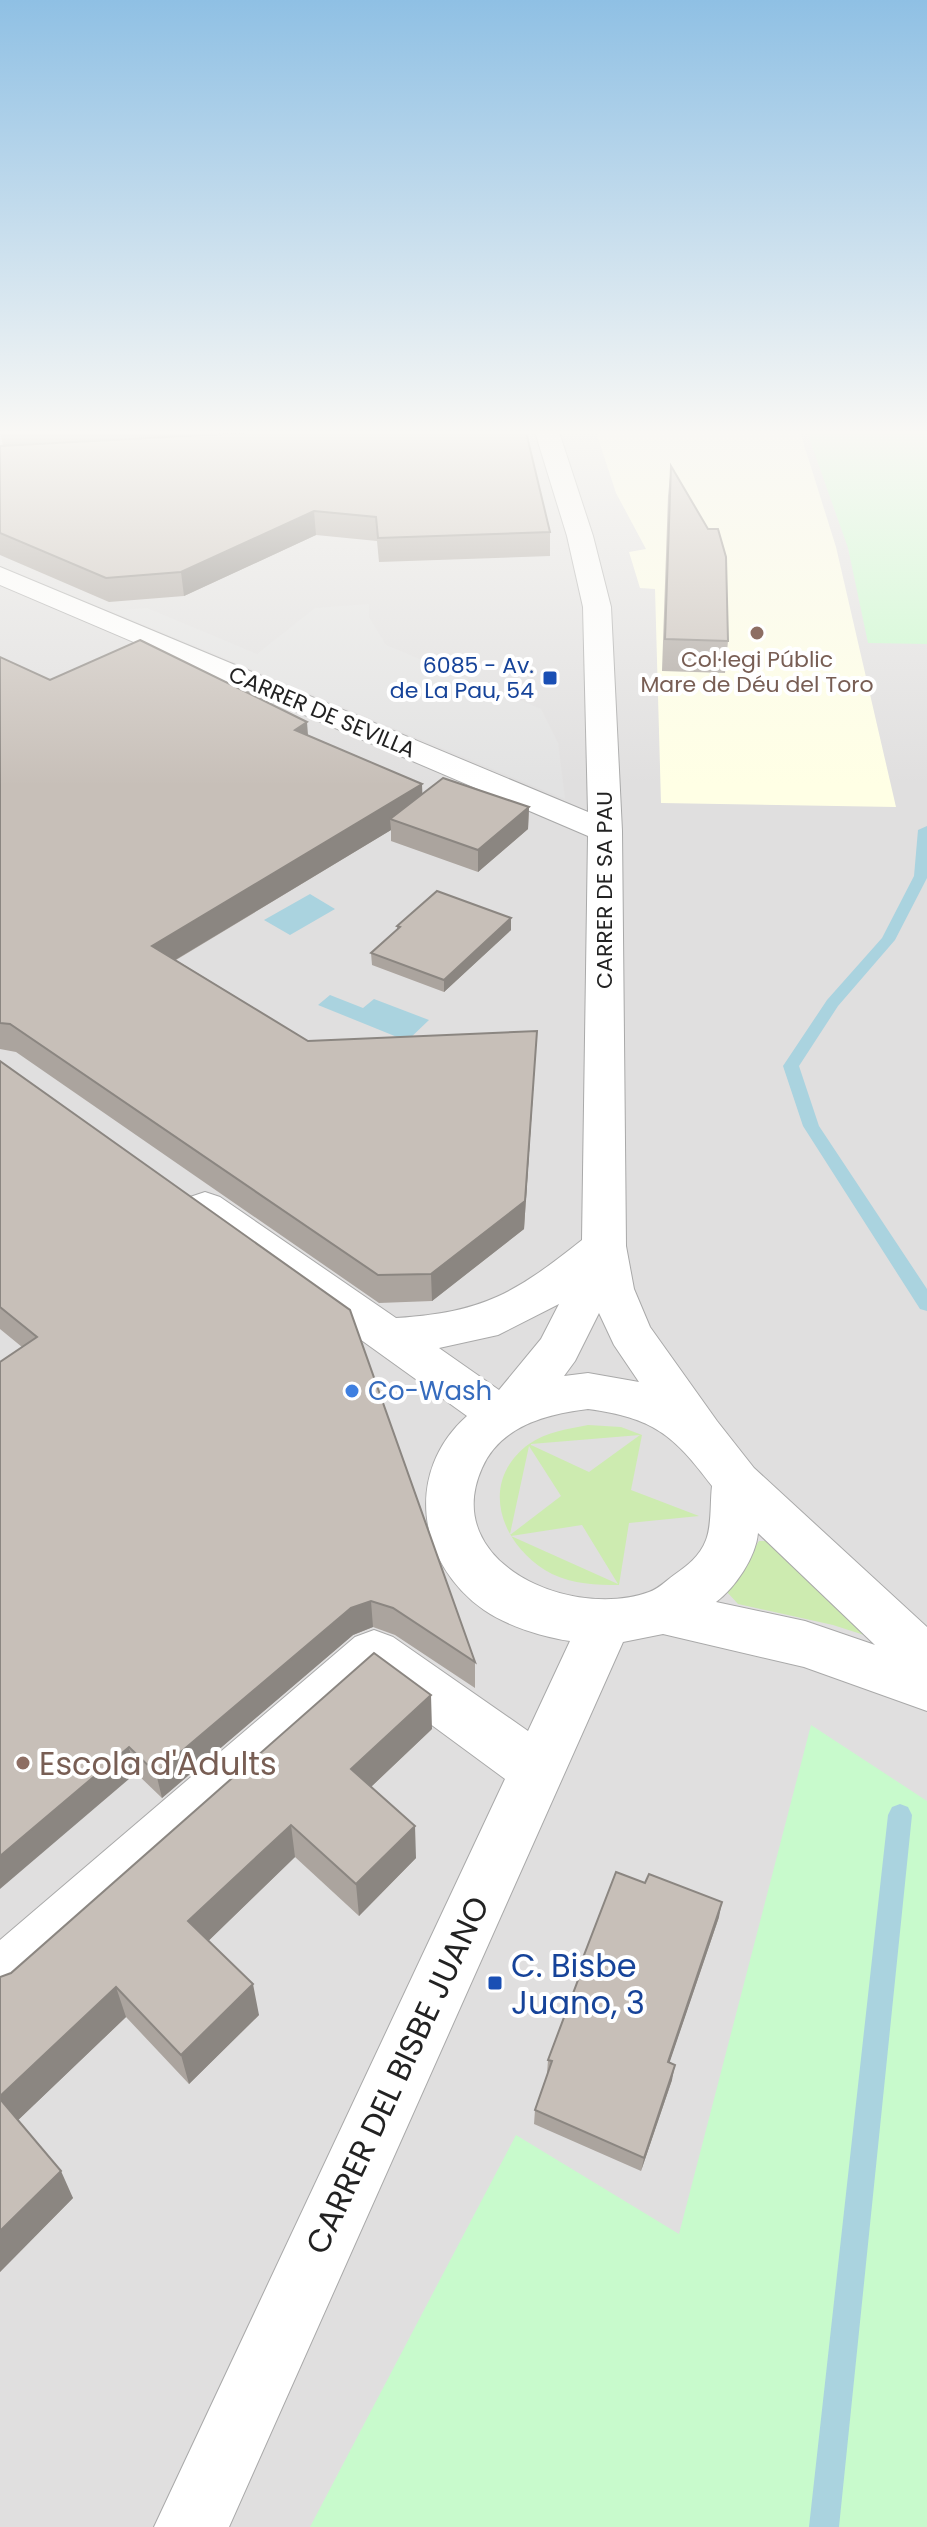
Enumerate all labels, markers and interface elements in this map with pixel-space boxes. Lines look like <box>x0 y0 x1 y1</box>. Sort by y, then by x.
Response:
marker: Col·legi Públic Mare de Déu del Toro <box>748 624 766 642</box>
place label: Col·legi Públic Mare de Déu del Toro <box>640 644 874 700</box>
place label: 6085 - Av. de La Pau, 54 <box>390 650 534 706</box>
street label: CARRER DE SEVILLA <box>224 659 420 765</box>
marker: 6085 - Av. de La Pau, 54 <box>541 669 559 687</box>
street label: CARRER DE SA PAU <box>589 791 620 989</box>
place label: Co-Wash <box>368 1373 492 1409</box>
marker: Co-Wash <box>343 1382 361 1400</box>
place label: Escola d'Adults <box>39 1741 277 1786</box>
marker: Escola d'Adults <box>14 1754 32 1772</box>
street label: CARRER DEL BISBE JUANO <box>294 1889 500 2261</box>
place label: C. Bisbe Juano, 3 <box>511 1943 645 2025</box>
marker: C. Bisbe Juano, 3 <box>486 1974 504 1992</box>

